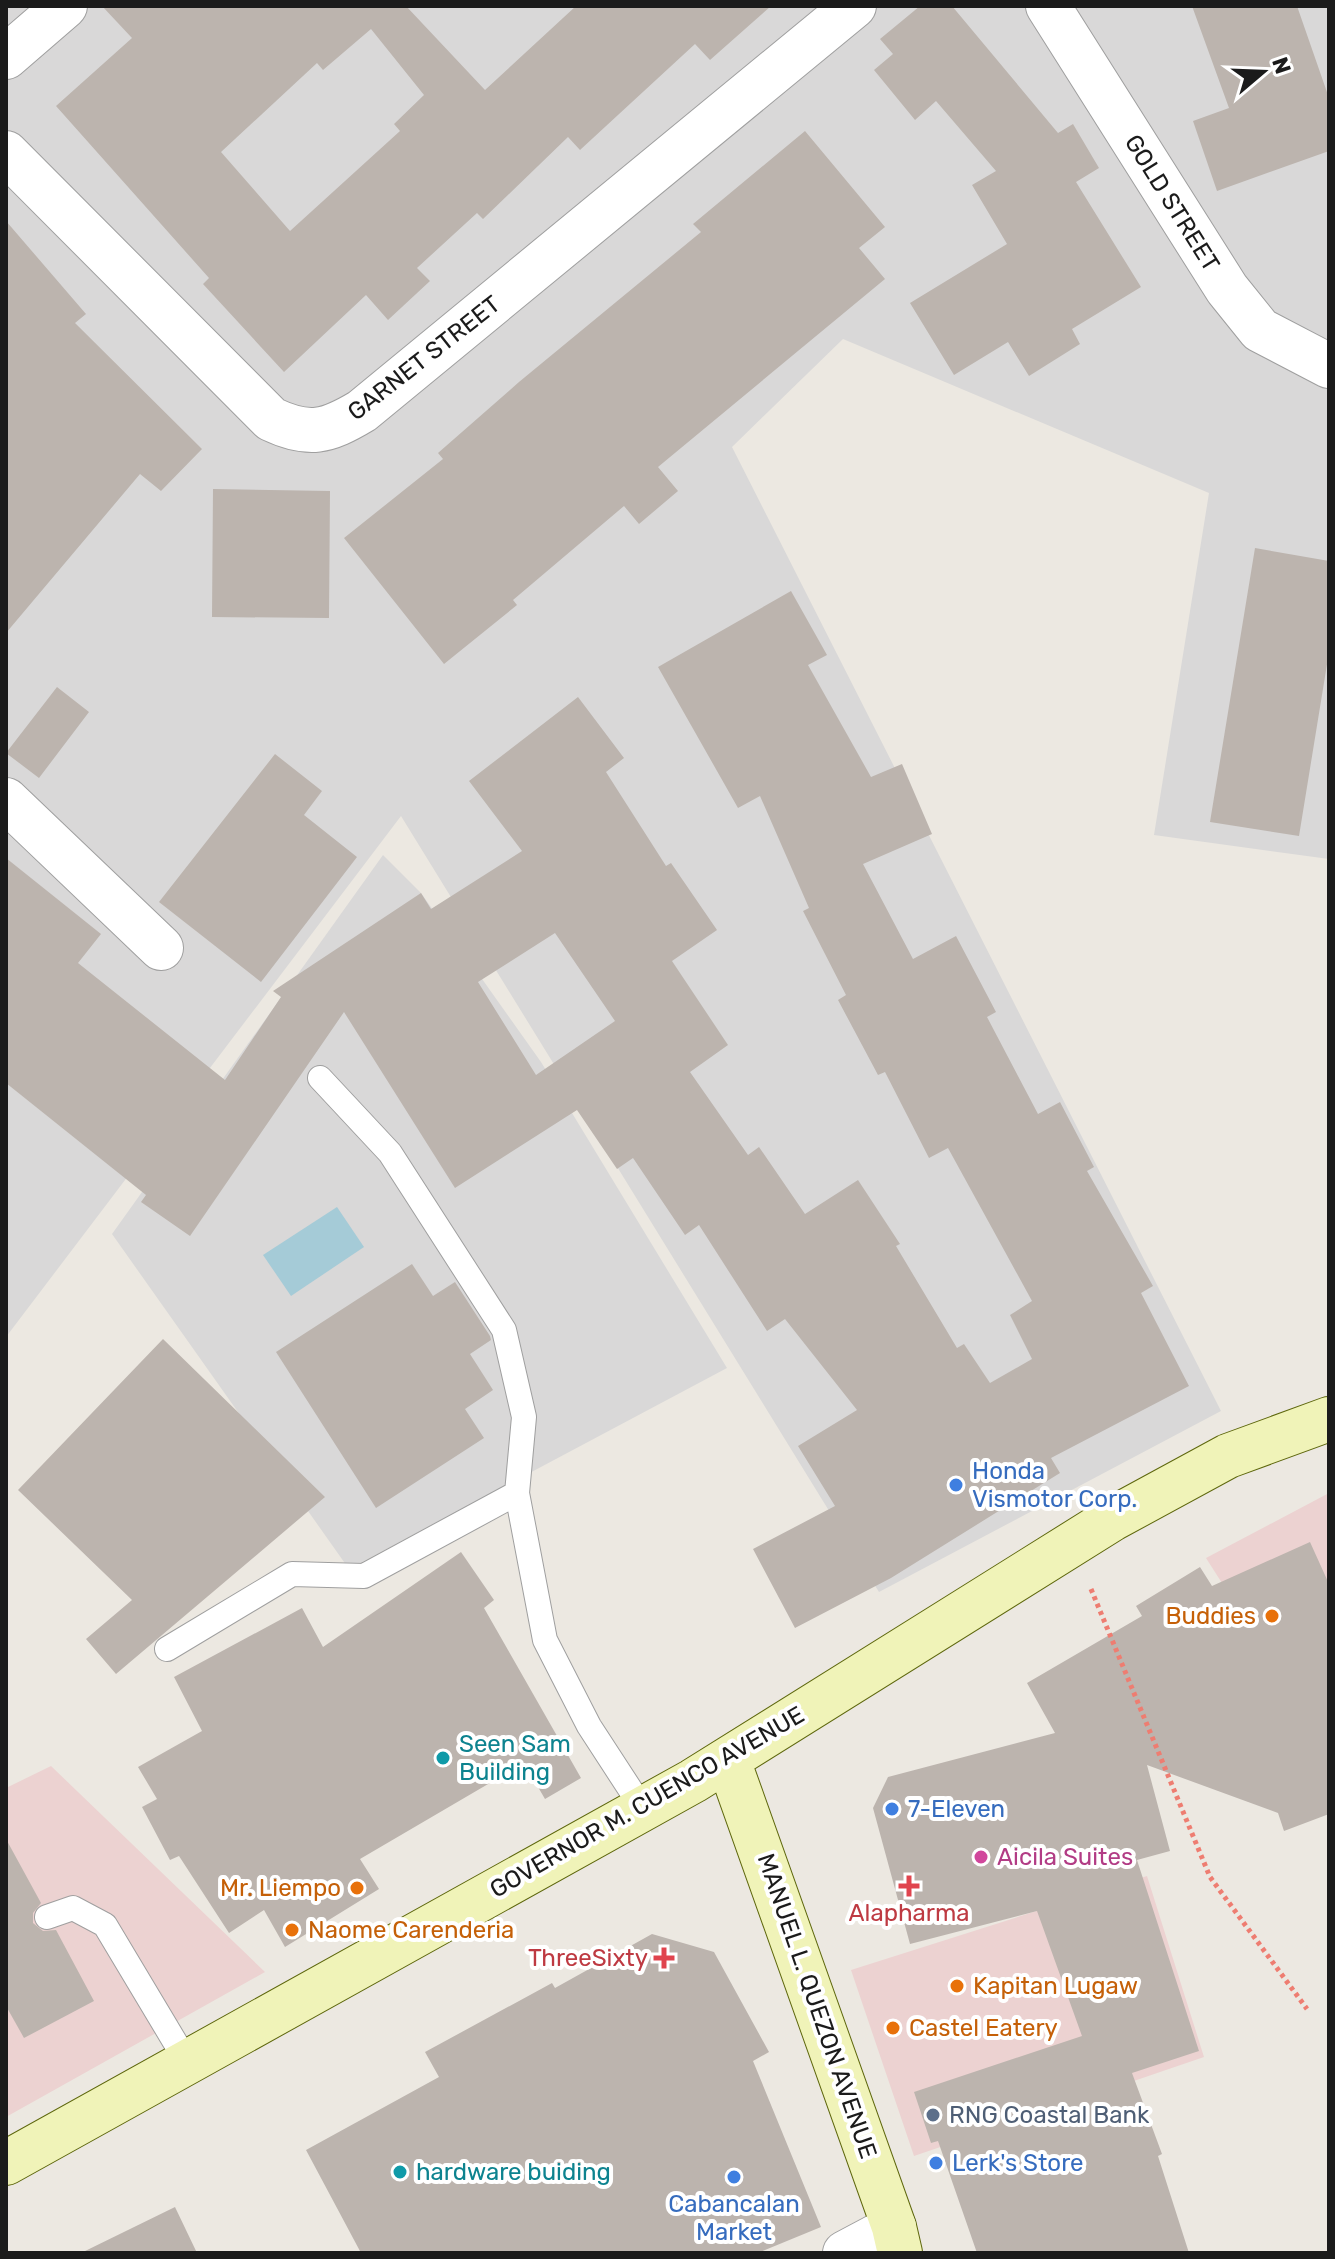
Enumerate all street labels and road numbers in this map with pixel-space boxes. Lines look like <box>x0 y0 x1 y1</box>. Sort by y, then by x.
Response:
street label: GOLD STREET <box>1119 129 1225 277</box>
street label: GARNET STREET <box>342 290 506 426</box>
street label: GOVERNOR M. CUENCO AVENUE <box>485 1700 809 1904</box>
street label: MANUEL L. QUEZON AVENUE <box>752 1850 882 2162</box>

